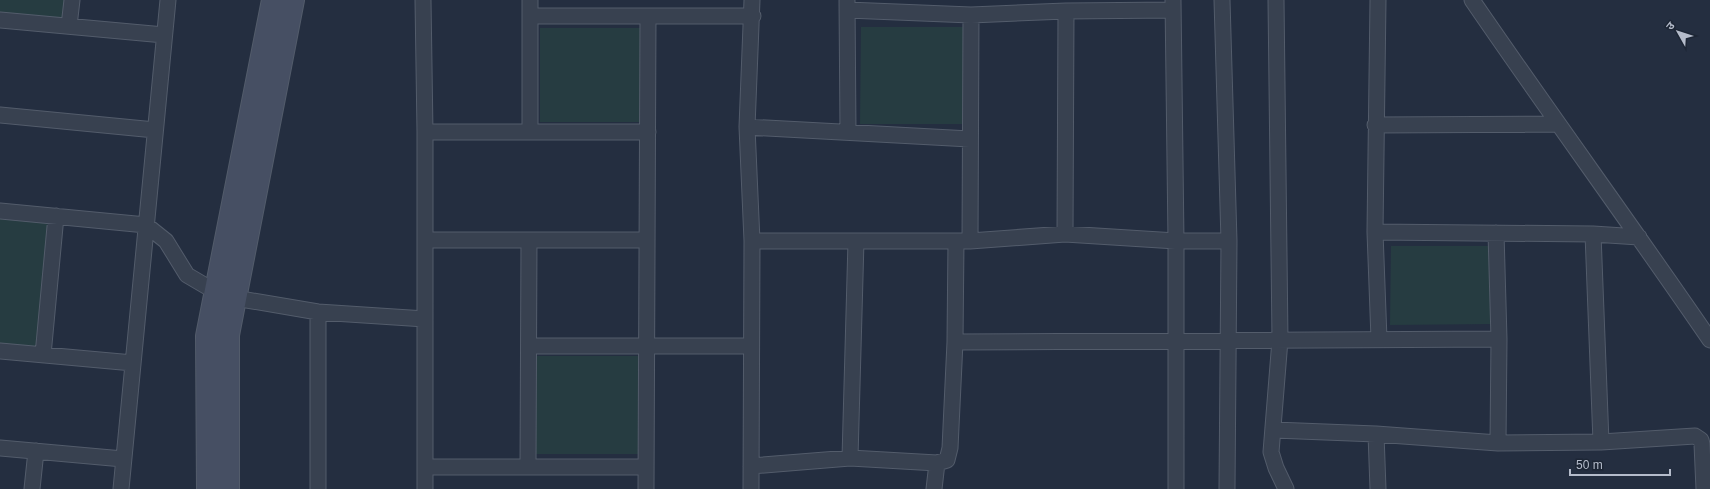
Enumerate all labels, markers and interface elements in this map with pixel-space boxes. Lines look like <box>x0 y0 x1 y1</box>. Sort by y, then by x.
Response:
north arrow <box>1658 12 1698 52</box>
text: उ <box>1664 19 1677 32</box>
scale bar <box>1570 451 1670 477</box>
text: 50 m <box>1576 458 1603 472</box>

